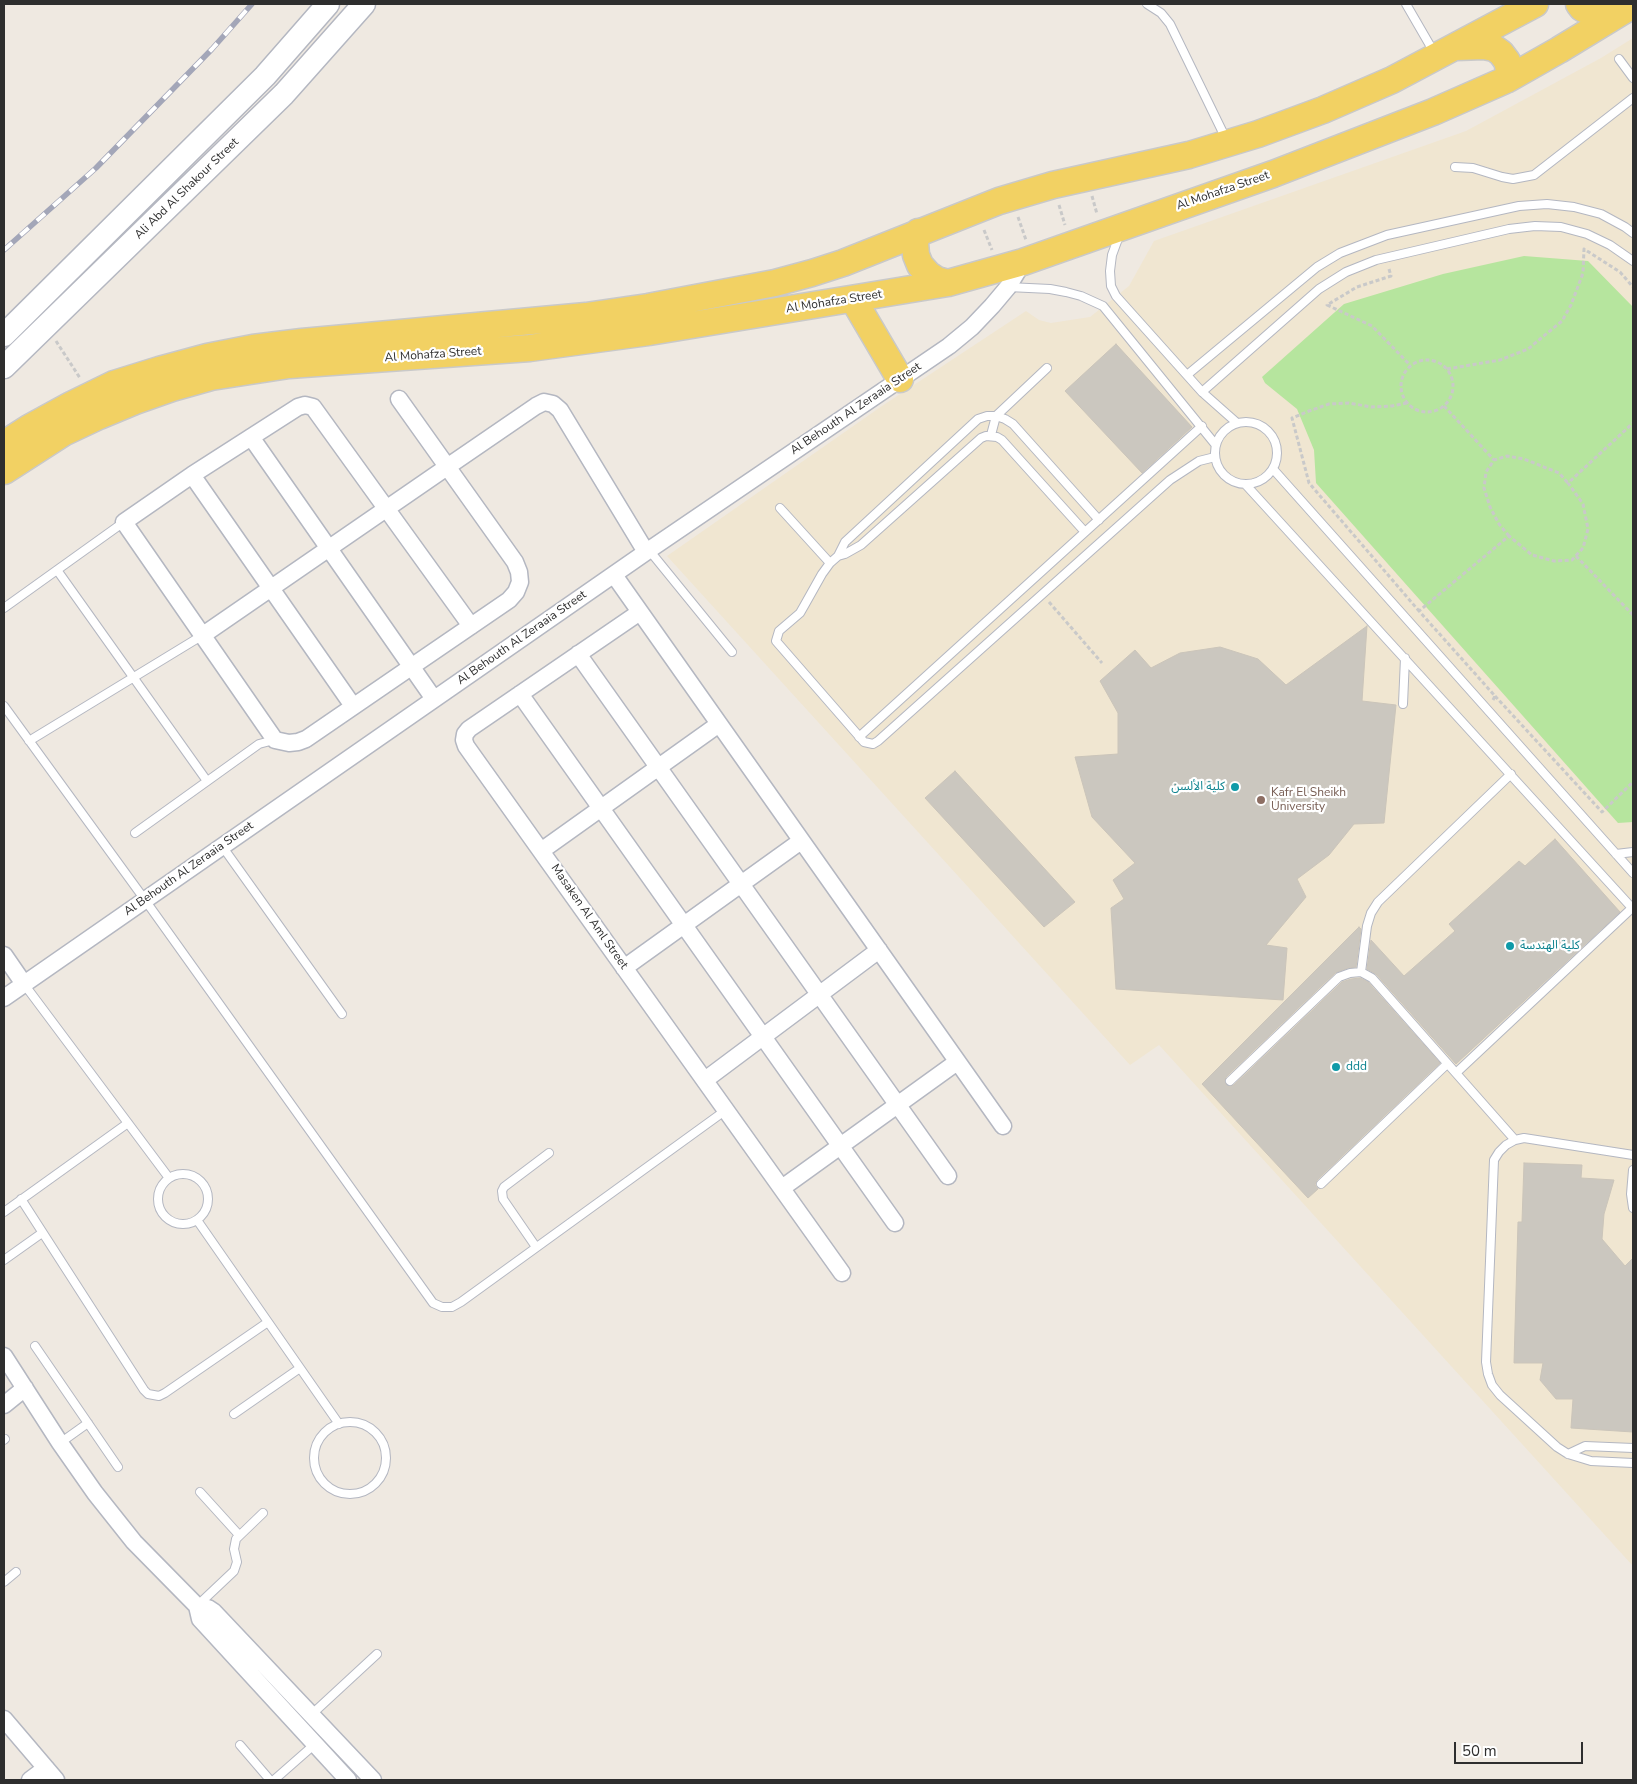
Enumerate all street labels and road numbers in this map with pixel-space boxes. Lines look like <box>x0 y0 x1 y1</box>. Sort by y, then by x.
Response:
street label: Ali Abd Al Shakour Street <box>132 135 242 243</box>
street label: Al Mohafza Street <box>1175 168 1271 214</box>
street label: Al Mohafza Street <box>785 287 883 317</box>
street label: Al Mohafza Street <box>384 344 482 366</box>
street label: Al Behouth Al Zeraaia Street <box>788 360 924 458</box>
street label: Al Behouth Al Zeraaia Street <box>454 588 590 688</box>
street label: Al Behouth Al Zeraaia Street <box>121 819 257 919</box>
street label: Masaken Al Aml Street <box>547 862 631 972</box>

